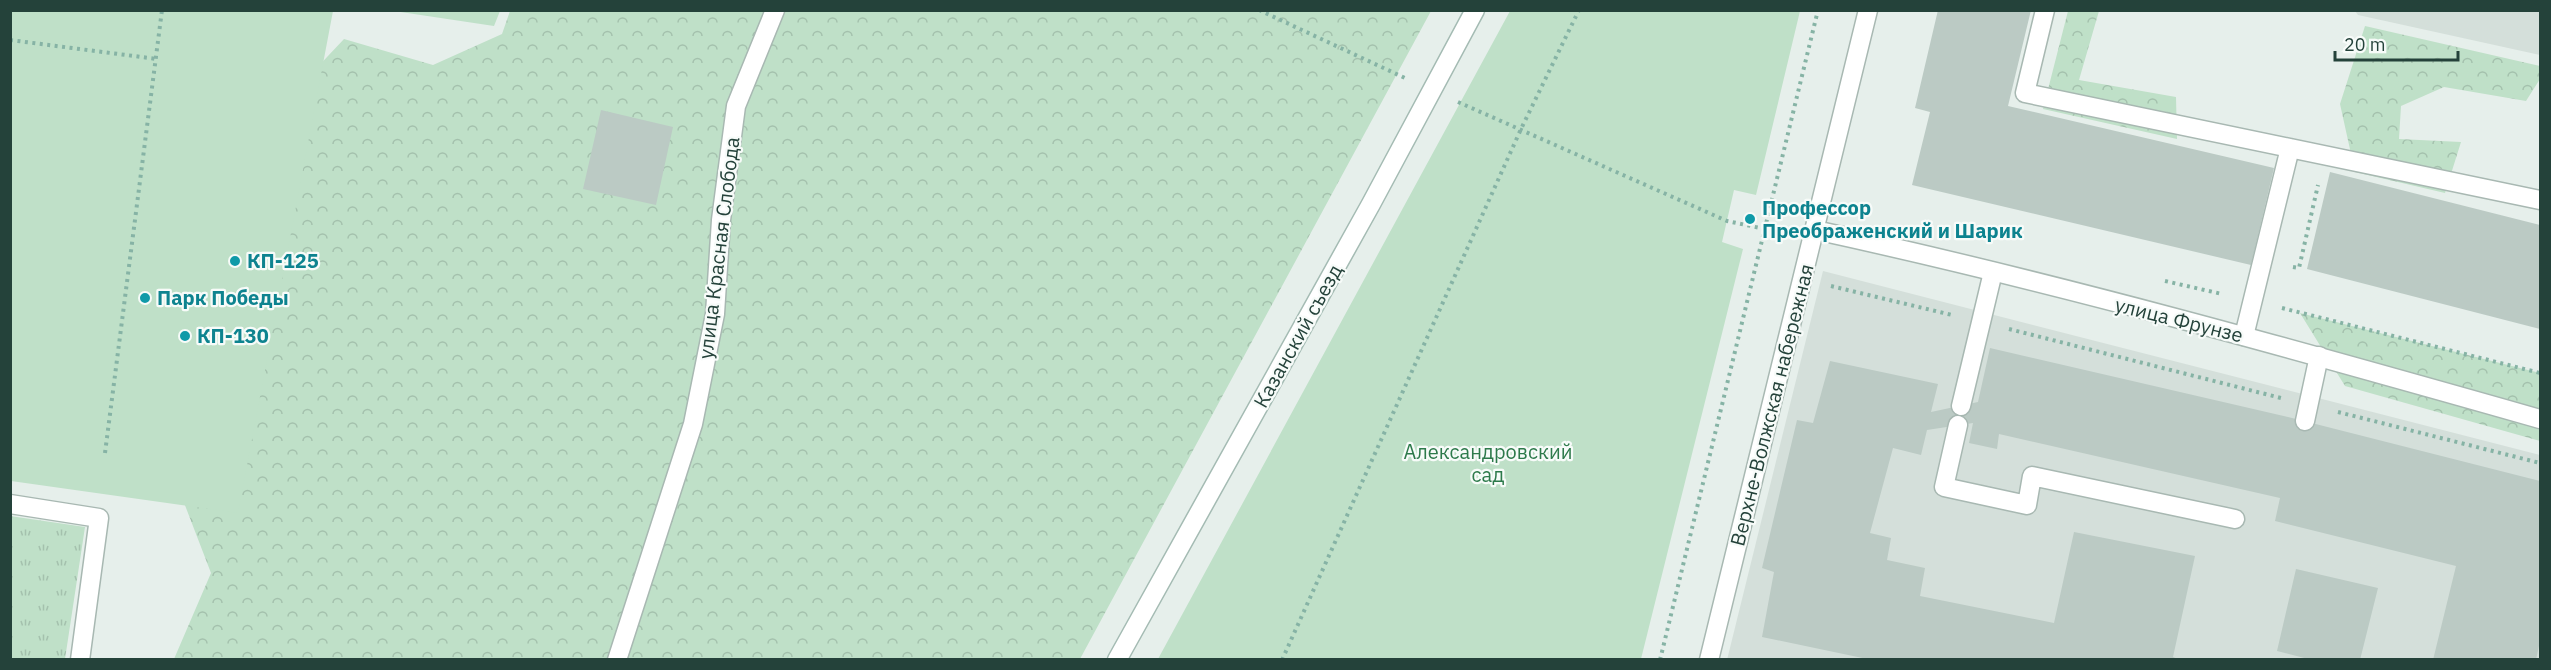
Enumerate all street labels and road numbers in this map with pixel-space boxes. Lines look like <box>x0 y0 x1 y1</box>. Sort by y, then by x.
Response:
street label: улица Красная Слобода <box>691 135 746 361</box>
street label: Казанский съезд <box>1247 259 1348 412</box>
street label: Верхне-Волжская набережная <box>1723 261 1820 549</box>
street label: улица Фрунзе <box>2112 291 2246 348</box>

